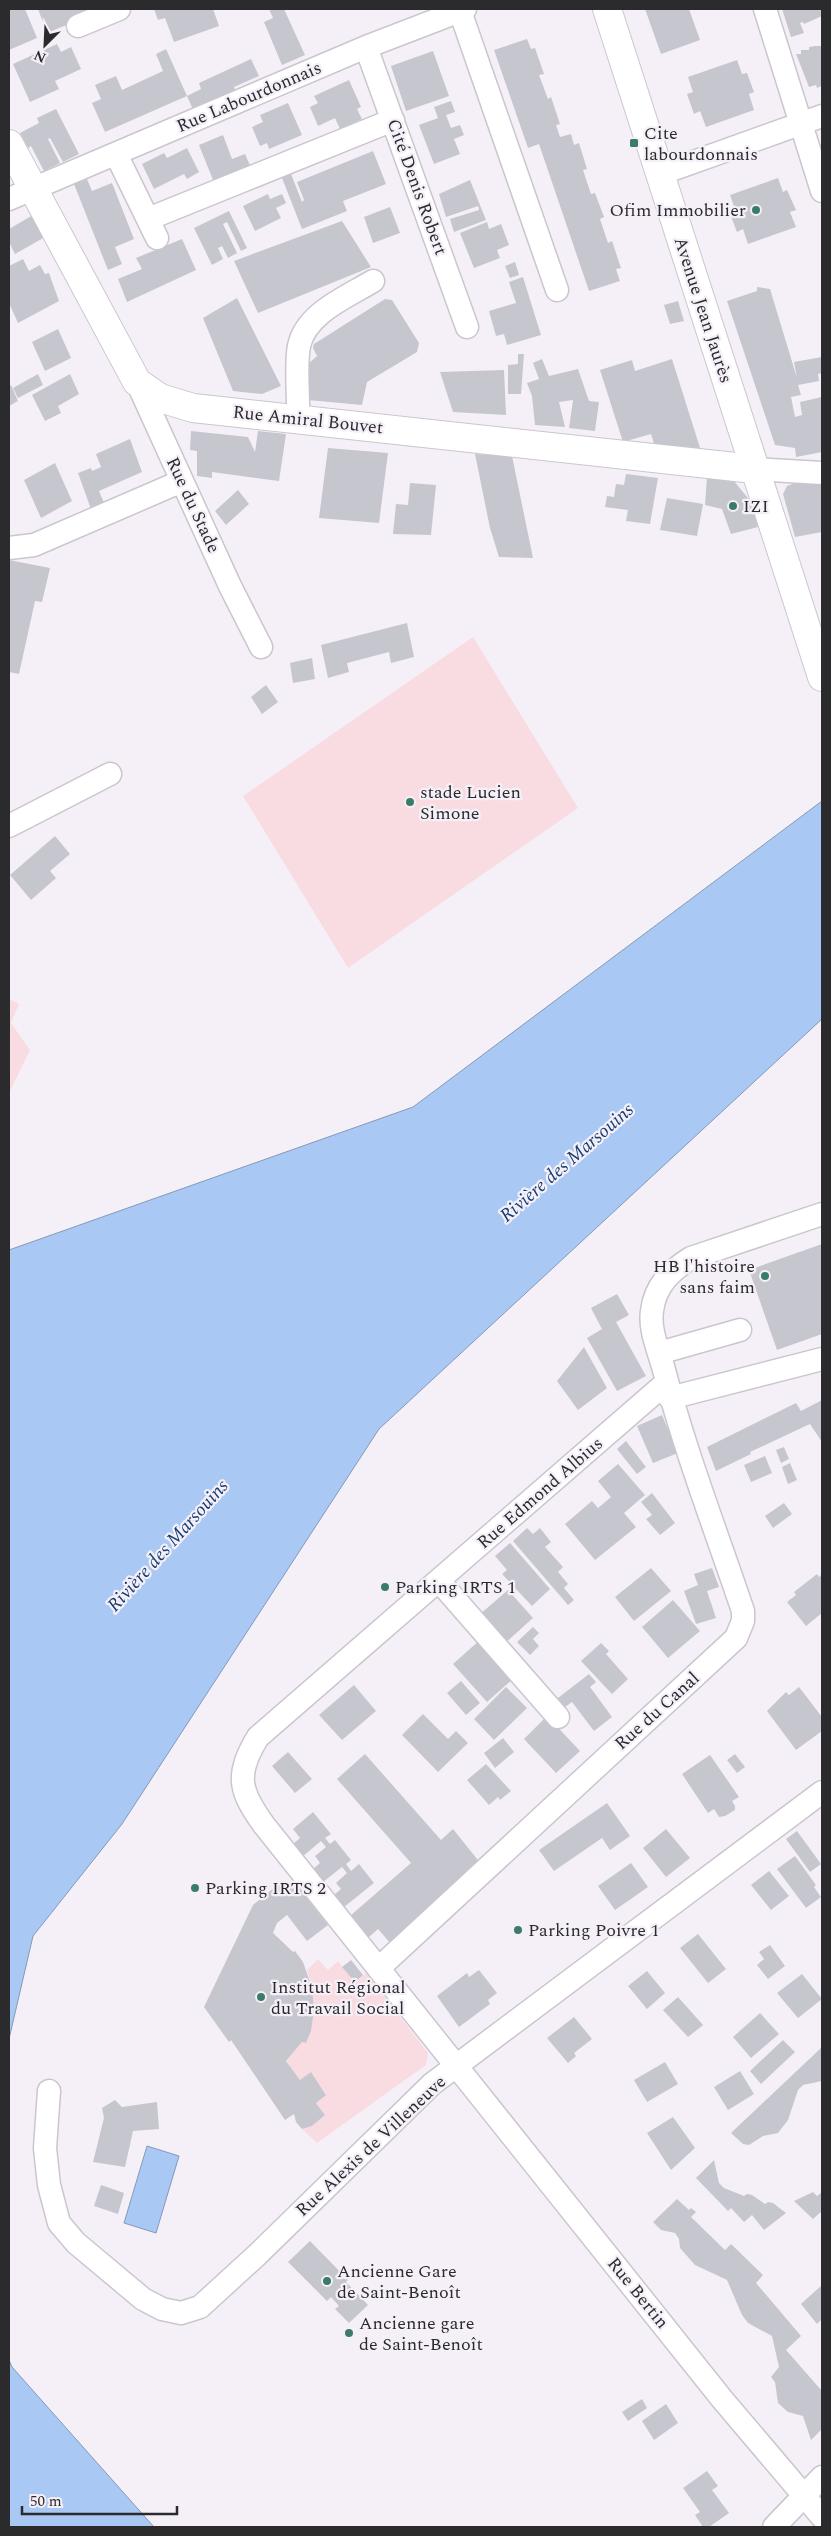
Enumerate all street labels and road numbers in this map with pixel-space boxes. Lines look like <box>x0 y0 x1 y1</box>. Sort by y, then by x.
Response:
street label: Rue Labourdonnais <box>172 54 326 140</box>
street label: Cité Denis Robert <box>380 115 454 259</box>
street label: Avenue Jean Jaurès <box>667 233 739 387</box>
street label: Rue Amiral Bouvet <box>231 399 385 441</box>
street label: Rue du Stade <box>159 452 227 558</box>
street label: Rue Edmond Albius <box>471 1431 609 1555</box>
street label: Rue du Canal <box>609 1665 705 1757</box>
street label: Rue Alexis de Villeneuve <box>290 2069 452 2223</box>
street label: Rue Bertin <box>601 2251 675 2335</box>

